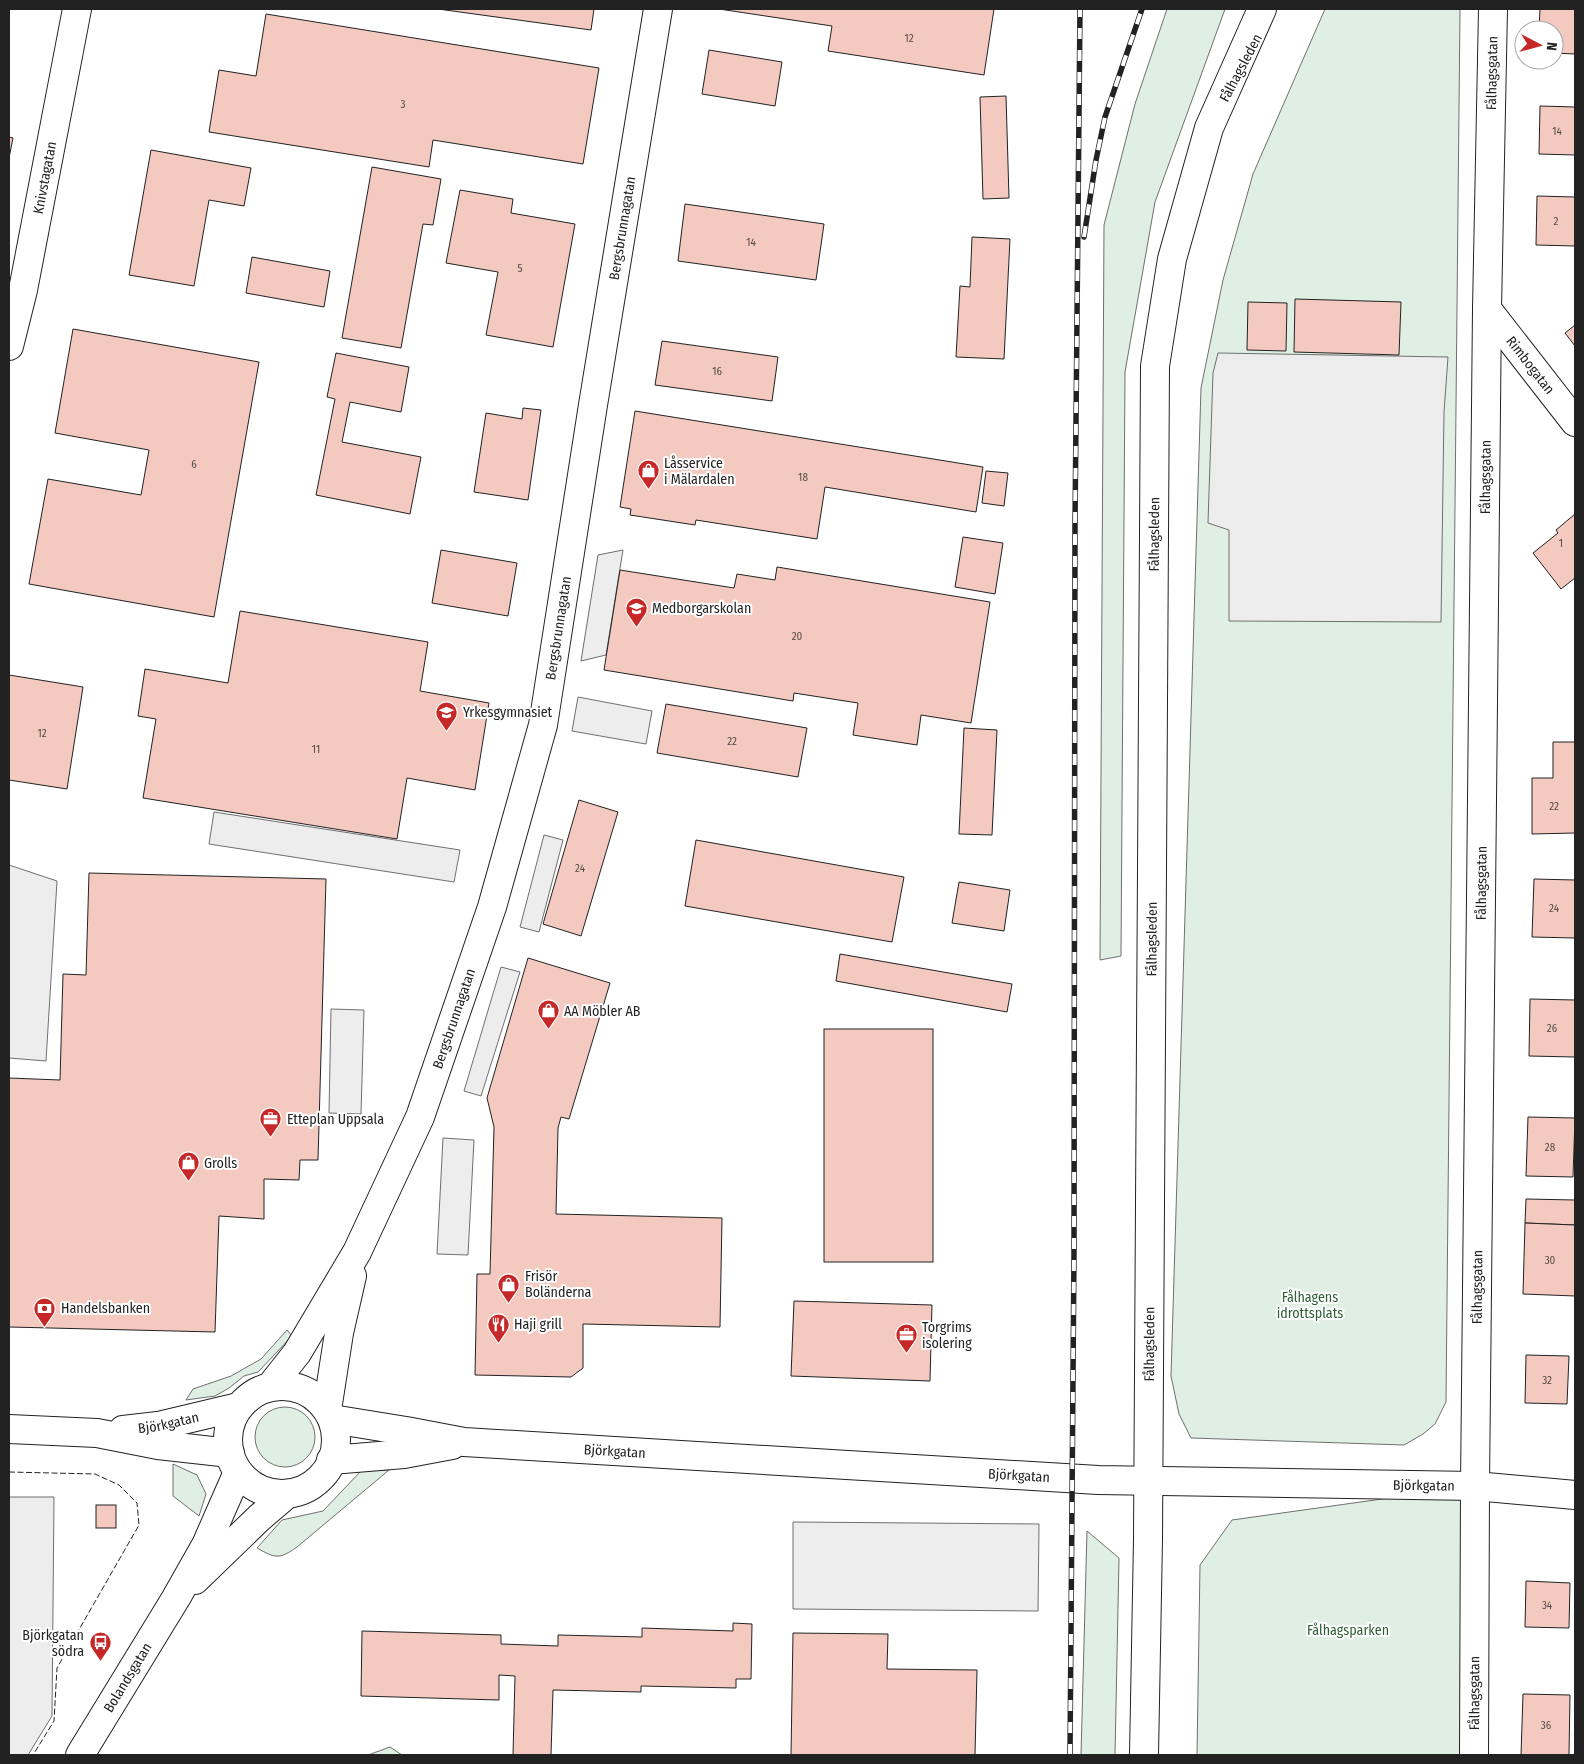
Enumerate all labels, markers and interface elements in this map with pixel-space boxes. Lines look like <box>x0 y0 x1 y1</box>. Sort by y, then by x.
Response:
north arrow <box>1514 20 1564 70</box>
street label: Fålhagsleden <box>1216 31 1266 105</box>
house number: 12 <box>904 32 914 45</box>
street label: Fålhagsgatan <box>1482 36 1501 110</box>
text: N <box>1543 41 1560 51</box>
house number: 3 <box>401 98 406 111</box>
house number: 14 <box>1552 125 1562 138</box>
street label: Knivstagatan <box>29 140 60 216</box>
street label: Bergsbrunnagatan <box>605 175 639 281</box>
house number: 2 <box>1554 215 1559 228</box>
house number: 14 <box>746 236 756 249</box>
house number: 5 <box>517 262 523 275</box>
street label: Rimbogatan <box>1503 333 1558 397</box>
house number: 16 <box>712 365 722 378</box>
street label: Fålhagsgatan <box>1476 440 1494 514</box>
place label: Låsservice i Mälardalen <box>664 455 735 488</box>
house number: 6 <box>191 458 197 471</box>
shop icon: Låsservice i Mälardalen <box>636 459 660 490</box>
house number: 18 <box>798 471 808 484</box>
street label: Fålhagsleden <box>1145 497 1163 571</box>
house number: 1 <box>1559 537 1563 550</box>
street label: Bergsbrunnagatan <box>542 575 575 681</box>
school or university icon: Medborgarskolan <box>624 596 648 627</box>
place label: Medborgarskolan <box>652 600 751 617</box>
house number: 20 <box>792 630 803 643</box>
school or university icon: Yrkesgymnasiet <box>435 700 459 731</box>
place label: Yrkesgymnasiet <box>463 704 553 721</box>
house number: 12 <box>37 727 47 740</box>
house number: 22 <box>727 735 737 748</box>
house number: 11 <box>312 743 320 756</box>
house number: 22 <box>1549 800 1559 813</box>
street label: Fålhagsgatan <box>1472 846 1490 920</box>
house number: 24 <box>575 862 586 875</box>
street label: Fålhagsleden <box>1143 902 1160 976</box>
house number: 24 <box>1549 902 1560 915</box>
street label: Bergsbrunnagatan <box>429 966 479 1071</box>
shop icon: AA Möbler AB <box>536 999 560 1030</box>
place label: AA Möbler AB <box>564 1003 641 1020</box>
house number: 26 <box>1547 1022 1558 1035</box>
office icon: Etteplan Uppsala <box>259 1107 283 1138</box>
place label: Etteplan Uppsala <box>287 1111 384 1128</box>
house number: 28 <box>1545 1141 1556 1154</box>
shop icon: Grolls <box>176 1151 200 1182</box>
place label: Grolls <box>204 1155 237 1172</box>
street label: Fålhagsgatan <box>1468 1250 1486 1324</box>
house number: 30 <box>1545 1254 1556 1267</box>
place label: Frisör Boländerna <box>525 1268 592 1301</box>
shop icon: Frisör Boländerna <box>497 1272 521 1303</box>
park label: Fålhagens idrottsplats <box>1277 1289 1343 1322</box>
bank icon: Handelsbanken <box>33 1296 57 1327</box>
place label: Handelsbanken <box>61 1300 150 1317</box>
street label: Fålhagsleden <box>1140 1307 1158 1381</box>
restaurant icon: Haji grill <box>486 1312 510 1343</box>
place label: Haji grill <box>514 1316 562 1333</box>
place label: Torgrims isolering <box>922 1319 972 1352</box>
office icon: Torgrims isolering <box>894 1323 918 1354</box>
house number: 32 <box>1542 1374 1552 1387</box>
street label: Björkgatan <box>137 1408 201 1437</box>
street label: Björkgatan <box>583 1441 646 1461</box>
street label: Björkgatan <box>988 1465 1050 1486</box>
street label: Björkgatan <box>1393 1476 1455 1494</box>
house number: 34 <box>1542 1599 1553 1612</box>
park label: Fålhagsparken <box>1307 1622 1389 1639</box>
place label: Björkgatan södra <box>22 1627 84 1660</box>
bus stop icon: Björkgatan södra <box>88 1631 112 1662</box>
street label: Bolandsgatan <box>100 1639 155 1715</box>
street label: Fålhagsgatan <box>1466 1656 1483 1730</box>
house number: 36 <box>1541 1719 1552 1732</box>

